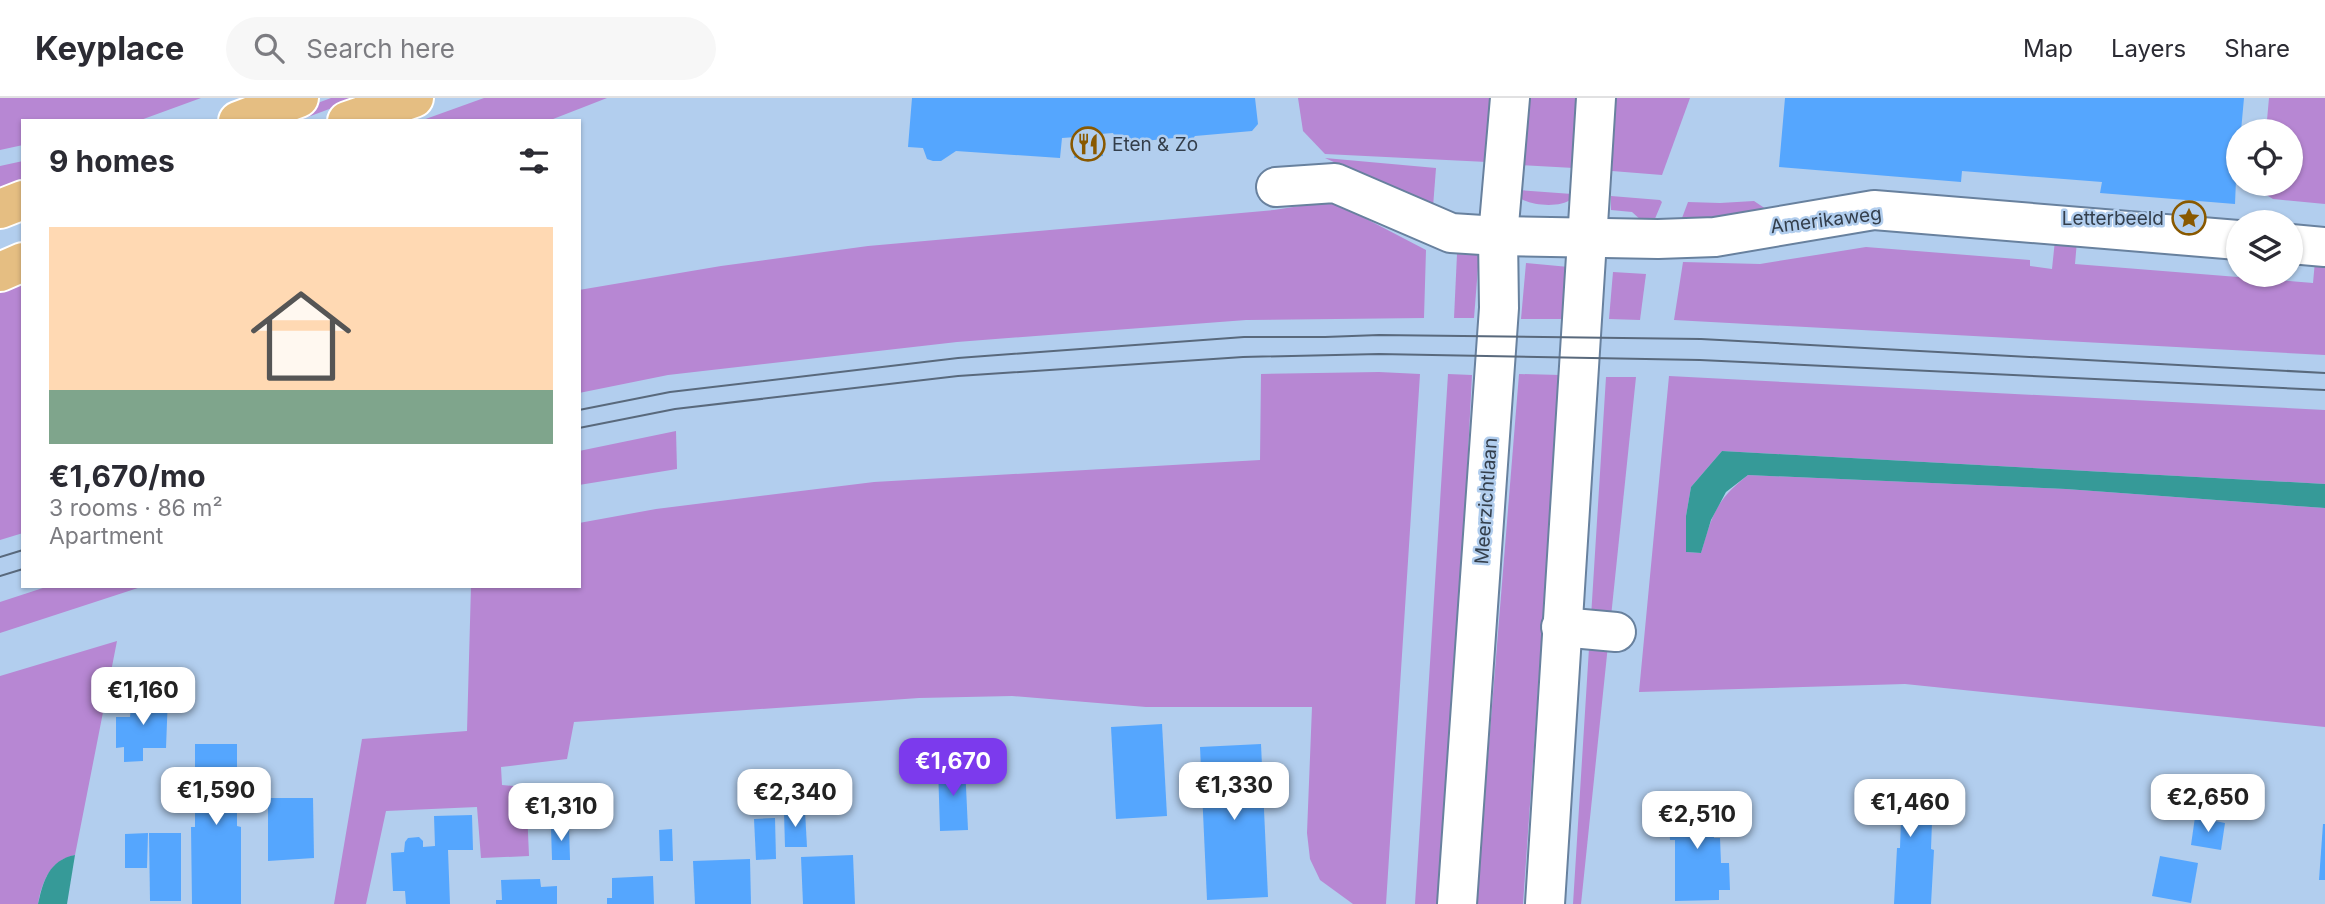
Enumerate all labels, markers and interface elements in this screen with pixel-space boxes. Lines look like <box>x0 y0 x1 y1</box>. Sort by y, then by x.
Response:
search box <box>226 17 716 80</box>
text: Keyplace <box>35 28 184 68</box>
icon: search <box>250 29 288 67</box>
text: Search here <box>306 33 455 64</box>
text: Map <box>2023 34 2073 63</box>
text: Layers <box>2111 34 2186 63</box>
text: Share <box>2224 34 2290 63</box>
map controls <box>2226 119 2303 287</box>
button: locate <box>2226 119 2303 196</box>
restaurant icon: Eten & Zo <box>1069 125 1107 163</box>
place label: Eten & Zo <box>1112 133 1198 156</box>
icon: filters <box>515 142 553 180</box>
text: 9 homes <box>49 143 175 179</box>
place icon: Letterbeeld <box>2170 199 2208 237</box>
street label: Amerikaweg <box>1769 202 1883 238</box>
place label: Letterbeeld <box>2062 207 2164 230</box>
button: layers <box>2226 210 2303 287</box>
icon: home <box>238 273 364 399</box>
street label: Meerzichtlaan <box>1470 437 1502 565</box>
text: €1,670/mo <box>49 458 206 494</box>
text: 3 rooms · 86 m² <box>49 494 223 522</box>
text: Apartment <box>49 522 163 550</box>
pin: €1,160 <box>86 668 200 727</box>
text: €1,160 <box>107 676 179 704</box>
pin: €1,670 <box>896 738 1010 798</box>
text: €1,670 <box>915 747 991 775</box>
pin: €1,330 <box>1177 762 1291 822</box>
pin: €1,590 <box>159 768 273 827</box>
pin: €2,340 <box>738 770 852 829</box>
text: €1,330 <box>1195 771 1273 799</box>
pin: €2,650 <box>2151 774 2265 834</box>
text: €1,590 <box>177 776 255 804</box>
text: €2,340 <box>753 778 837 806</box>
pin: €1,460 <box>1853 780 1967 839</box>
text: €2,650 <box>2167 783 2249 811</box>
pin: €1,310 <box>504 784 618 843</box>
text: €1,460 <box>1870 788 1950 816</box>
text: €1,310 <box>524 792 598 820</box>
pin: €2,510 <box>1640 792 1754 851</box>
text: €2,510 <box>1658 800 1736 828</box>

